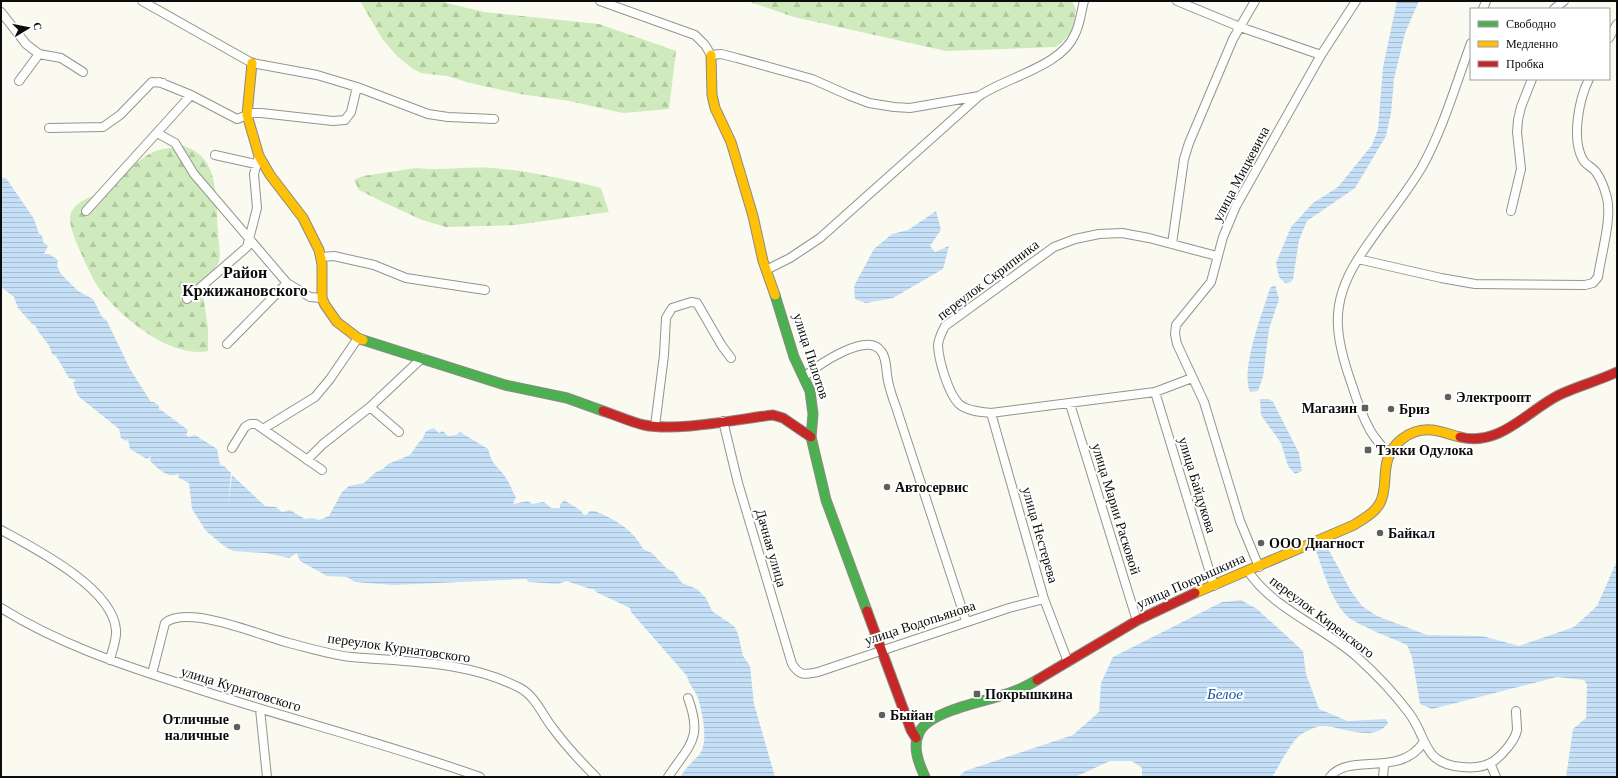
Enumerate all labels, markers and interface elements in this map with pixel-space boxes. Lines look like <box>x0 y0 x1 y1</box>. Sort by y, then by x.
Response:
north arrow <box>8 8 48 48</box>
legend <box>1470 8 1610 80</box>
text: Свободно <box>1506 17 1556 31</box>
text: С <box>31 21 44 31</box>
text: Медленно <box>1506 37 1558 51</box>
text: Пробка <box>1506 57 1544 71</box>
street label: улица Мицкевича <box>1210 123 1273 224</box>
street label: переулок Скрипника <box>934 236 1042 323</box>
district label: Район Кржижановского <box>182 264 308 300</box>
street label: улица Пилотов <box>790 311 832 401</box>
place label: Электроопт <box>1456 390 1531 405</box>
marker: Электроопт <box>1443 392 1453 402</box>
place label: Магазин <box>1302 401 1357 416</box>
place label: Бриз <box>1399 402 1430 417</box>
marker: Магазин <box>1360 403 1370 413</box>
marker: Бриз <box>1386 404 1396 414</box>
street label: улица Байдукова <box>1175 435 1219 536</box>
street label: улица Марии Расковой <box>1089 442 1143 577</box>
place label: Тэкки Одулока <box>1376 443 1473 458</box>
marker: Тэкки Одулока <box>1363 445 1373 455</box>
place label: Автосервис <box>895 480 968 495</box>
marker: Автосервис <box>882 482 892 492</box>
street label: улица Нестерева <box>1019 485 1061 585</box>
street label: Дачная улица <box>753 507 790 589</box>
place label: Байкал <box>1388 526 1435 541</box>
marker: Байкал <box>1375 528 1385 538</box>
place label: ООО Диагност <box>1269 536 1365 551</box>
marker: ООО Диагност <box>1256 538 1266 548</box>
street label: улица Покрышкина <box>1134 550 1248 612</box>
street label: переулок Киренского <box>1267 573 1377 661</box>
street label: улица Водопьянова <box>863 598 978 648</box>
street label: переулок Курнатовского <box>327 631 471 665</box>
street label: улица Курнатовского <box>179 664 303 714</box>
water label: Белое <box>1206 686 1243 702</box>
place label: Покрышкина <box>985 687 1073 702</box>
marker: Покрышкина <box>972 689 982 699</box>
place label: Быйан <box>890 708 933 723</box>
marker: Быйан <box>877 710 887 720</box>
place label: Отличные наличные <box>163 712 229 743</box>
marker: Отличные наличные <box>232 722 242 732</box>

